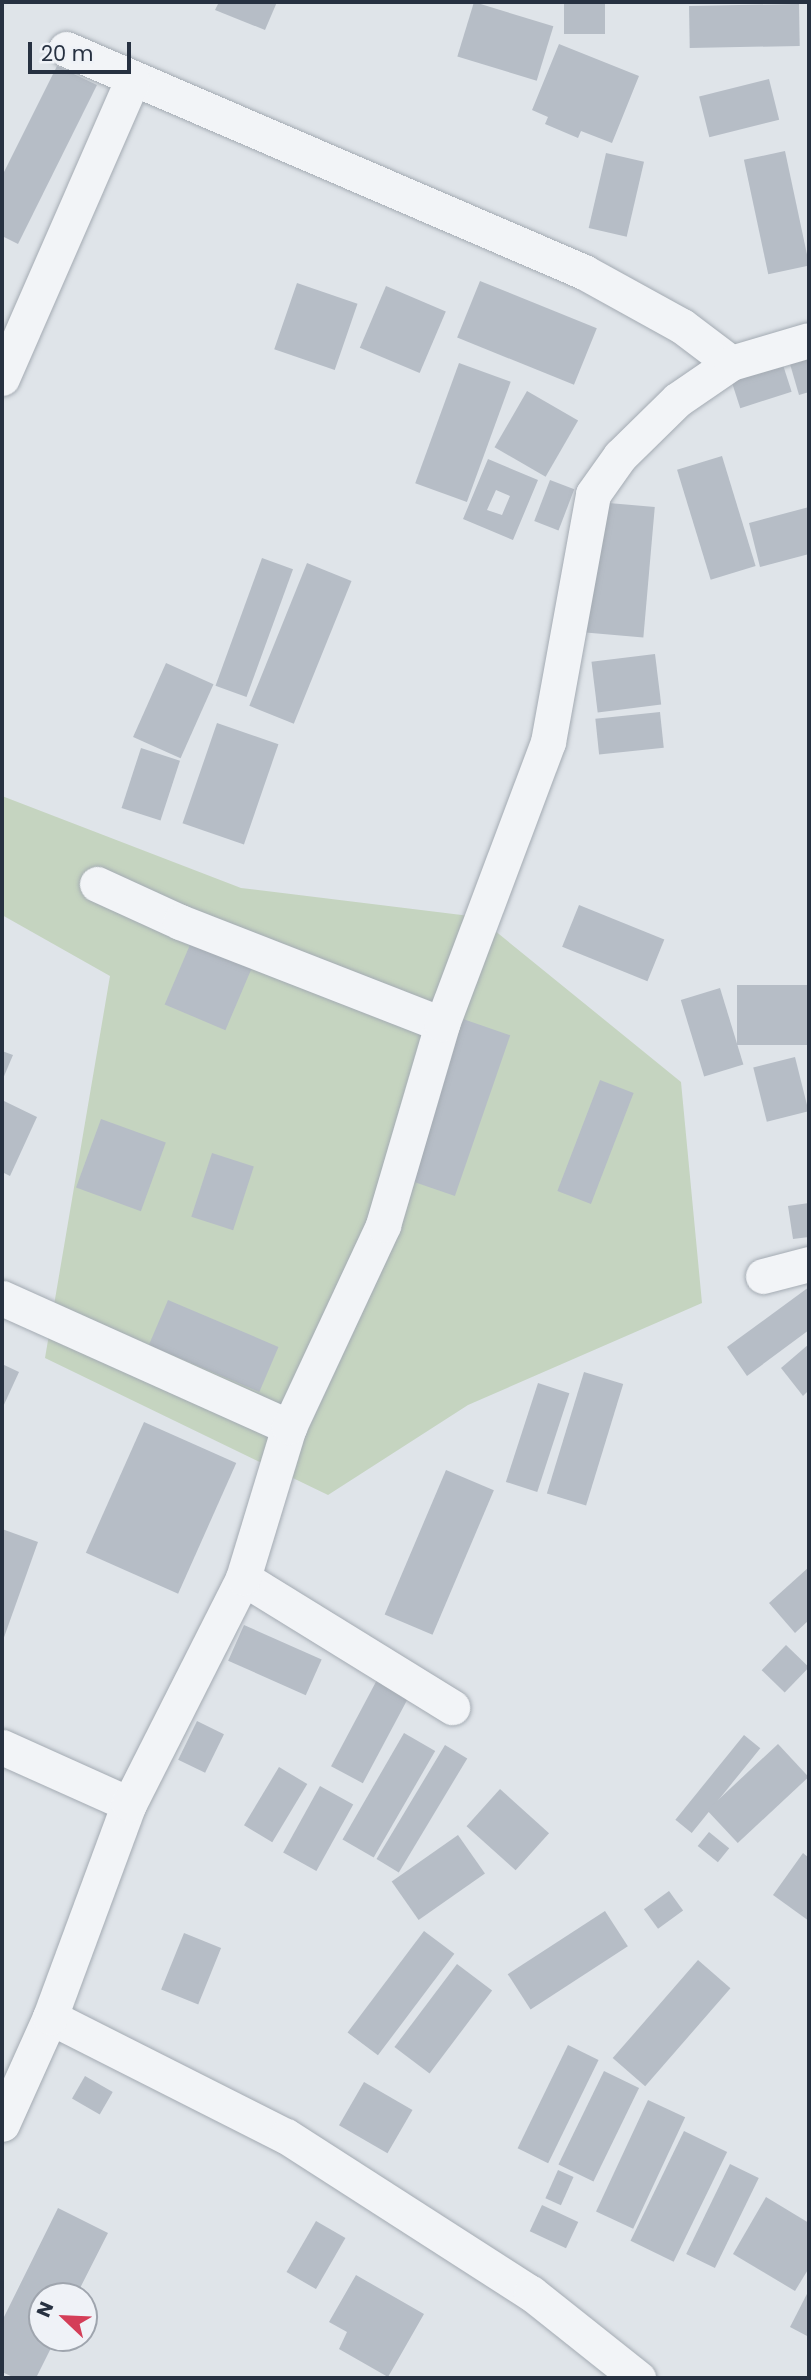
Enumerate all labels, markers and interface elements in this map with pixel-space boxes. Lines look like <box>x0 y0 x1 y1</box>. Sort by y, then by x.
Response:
scale bar <box>32 28 135 72</box>
text: 20 m <box>41 39 94 68</box>
north arrow <box>28 2282 98 2352</box>
text: N <box>30 2298 60 2321</box>

